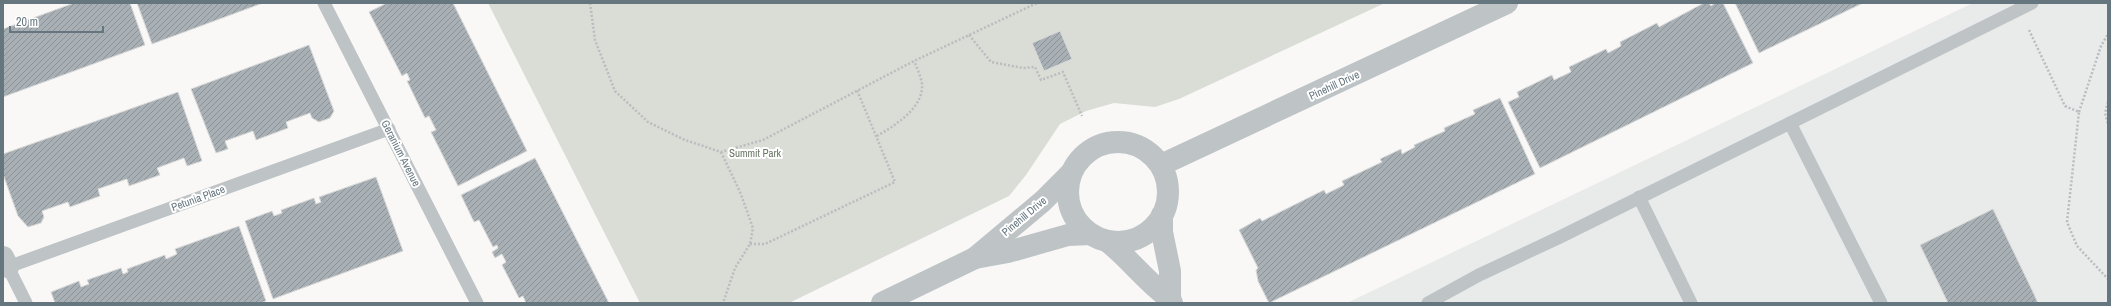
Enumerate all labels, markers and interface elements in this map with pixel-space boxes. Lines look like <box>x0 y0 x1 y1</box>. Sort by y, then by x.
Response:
scale bar <box>10 8 103 34</box>
text: 20 m <box>16 14 38 30</box>
street label: Pinehill Drive <box>1307 67 1361 103</box>
street label: Geranium Avenue <box>378 117 424 189</box>
park label: Summit Park <box>729 146 782 160</box>
street label: Petunia Place <box>169 182 227 214</box>
street label: Pinehill Drive <box>999 193 1049 239</box>

